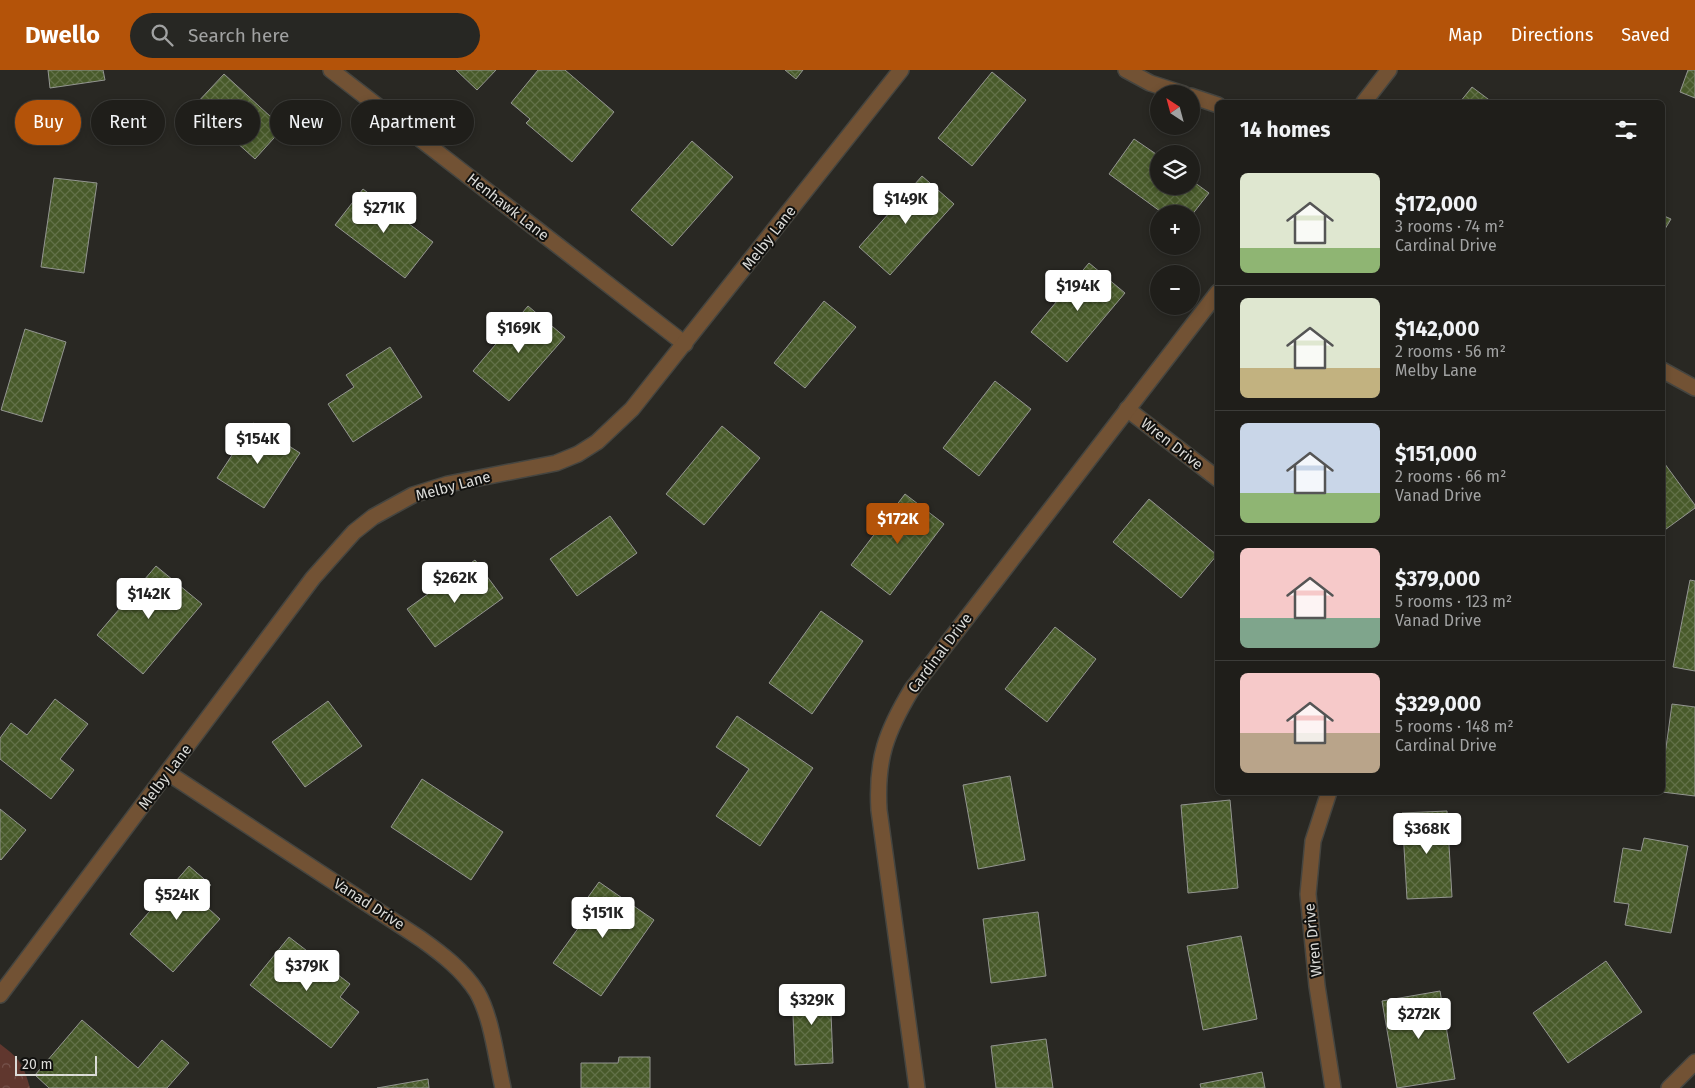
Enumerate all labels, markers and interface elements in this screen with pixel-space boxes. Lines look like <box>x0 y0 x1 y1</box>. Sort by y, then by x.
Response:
search box <box>130 13 480 58</box>
text: Dwello <box>25 21 100 49</box>
icon: search <box>148 21 176 49</box>
text: Search here <box>188 24 289 47</box>
text: Map <box>1448 24 1483 46</box>
text: Directions <box>1511 24 1593 46</box>
text: Saved <box>1621 24 1670 46</box>
north arrow <box>1150 85 1200 135</box>
map controls <box>1150 85 1200 315</box>
chip: Buy <box>15 100 81 145</box>
chip: Rent <box>91 100 165 145</box>
chip: Filters <box>175 100 260 145</box>
chip: New <box>270 100 341 145</box>
chip: Apartment <box>351 100 474 145</box>
icon: filters <box>1612 116 1640 144</box>
text: 14 homes <box>1240 117 1330 143</box>
button: layers <box>1150 145 1200 195</box>
street label: Henhawk Lane <box>463 169 553 245</box>
pin: $149K <box>871 182 941 225</box>
text: $149K <box>884 189 928 208</box>
pin: $271K <box>349 191 419 234</box>
text: $172,000 <box>1395 191 1478 217</box>
icon: home <box>1280 193 1340 253</box>
text: $271K <box>363 198 405 217</box>
street label: Melby Lane <box>738 202 800 274</box>
button: + <box>1150 205 1200 255</box>
text: 3 rooms · 74 m² <box>1395 217 1504 236</box>
text: Cardinal Drive <box>1395 236 1497 255</box>
button: − <box>1150 265 1200 315</box>
pin: $194K <box>1043 270 1113 312</box>
text: $194K <box>1056 276 1100 295</box>
pin: $169K <box>484 312 554 354</box>
text: $142,000 <box>1395 316 1479 342</box>
text: $169K <box>497 318 541 337</box>
icon: home <box>1280 318 1340 378</box>
text: 2 rooms · 56 m² <box>1395 342 1506 361</box>
text: Melby Lane <box>1395 361 1477 380</box>
street label: Wren Drive <box>1137 414 1207 474</box>
pin: $154K <box>223 422 293 465</box>
text: $154K <box>236 429 280 448</box>
text: $151,000 <box>1395 441 1477 467</box>
icon: home <box>1280 443 1340 503</box>
street label: Melby Lane <box>414 467 492 505</box>
text: 2 rooms · 66 m² <box>1395 467 1506 486</box>
text: Vanad Drive <box>1395 486 1481 505</box>
pin: $172K <box>863 502 933 545</box>
text: $172K <box>877 509 919 528</box>
pin: $262K <box>420 562 490 604</box>
text: $379,000 <box>1395 566 1480 592</box>
text: $262K <box>433 568 477 587</box>
icon: home <box>1280 568 1340 628</box>
pin: $142K <box>114 578 184 620</box>
text: $142K <box>128 584 170 603</box>
text: 5 rooms · 123 m² <box>1395 592 1512 611</box>
street label: Cardinal Drive <box>904 610 976 696</box>
text: Vanad Drive <box>1395 611 1481 630</box>
text: $329,000 <box>1395 691 1481 717</box>
icon: home <box>1280 693 1340 753</box>
text: 5 rooms · 148 m² <box>1395 717 1514 736</box>
text: Cardinal Drive <box>1395 736 1497 755</box>
street label: Melby Lane <box>135 741 195 813</box>
pin: $368K <box>1392 812 1462 855</box>
text: $368K <box>1404 819 1450 838</box>
street label: Vanad Drive <box>330 874 408 934</box>
pin: $524K <box>142 878 212 921</box>
text: $524K <box>155 885 199 904</box>
pin: $151K <box>568 896 638 939</box>
street label: Wren Drive <box>1300 902 1326 978</box>
text: $151K <box>583 903 623 922</box>
pin: $379K <box>272 950 342 992</box>
text: $379K <box>285 956 329 975</box>
pin: $329K <box>777 984 847 1026</box>
text: $329K <box>790 990 834 1009</box>
pin: $272K <box>1384 998 1454 1040</box>
text: $272K <box>1398 1004 1440 1023</box>
scale bar <box>15 1053 98 1076</box>
text: 20 m <box>22 1056 52 1073</box>

